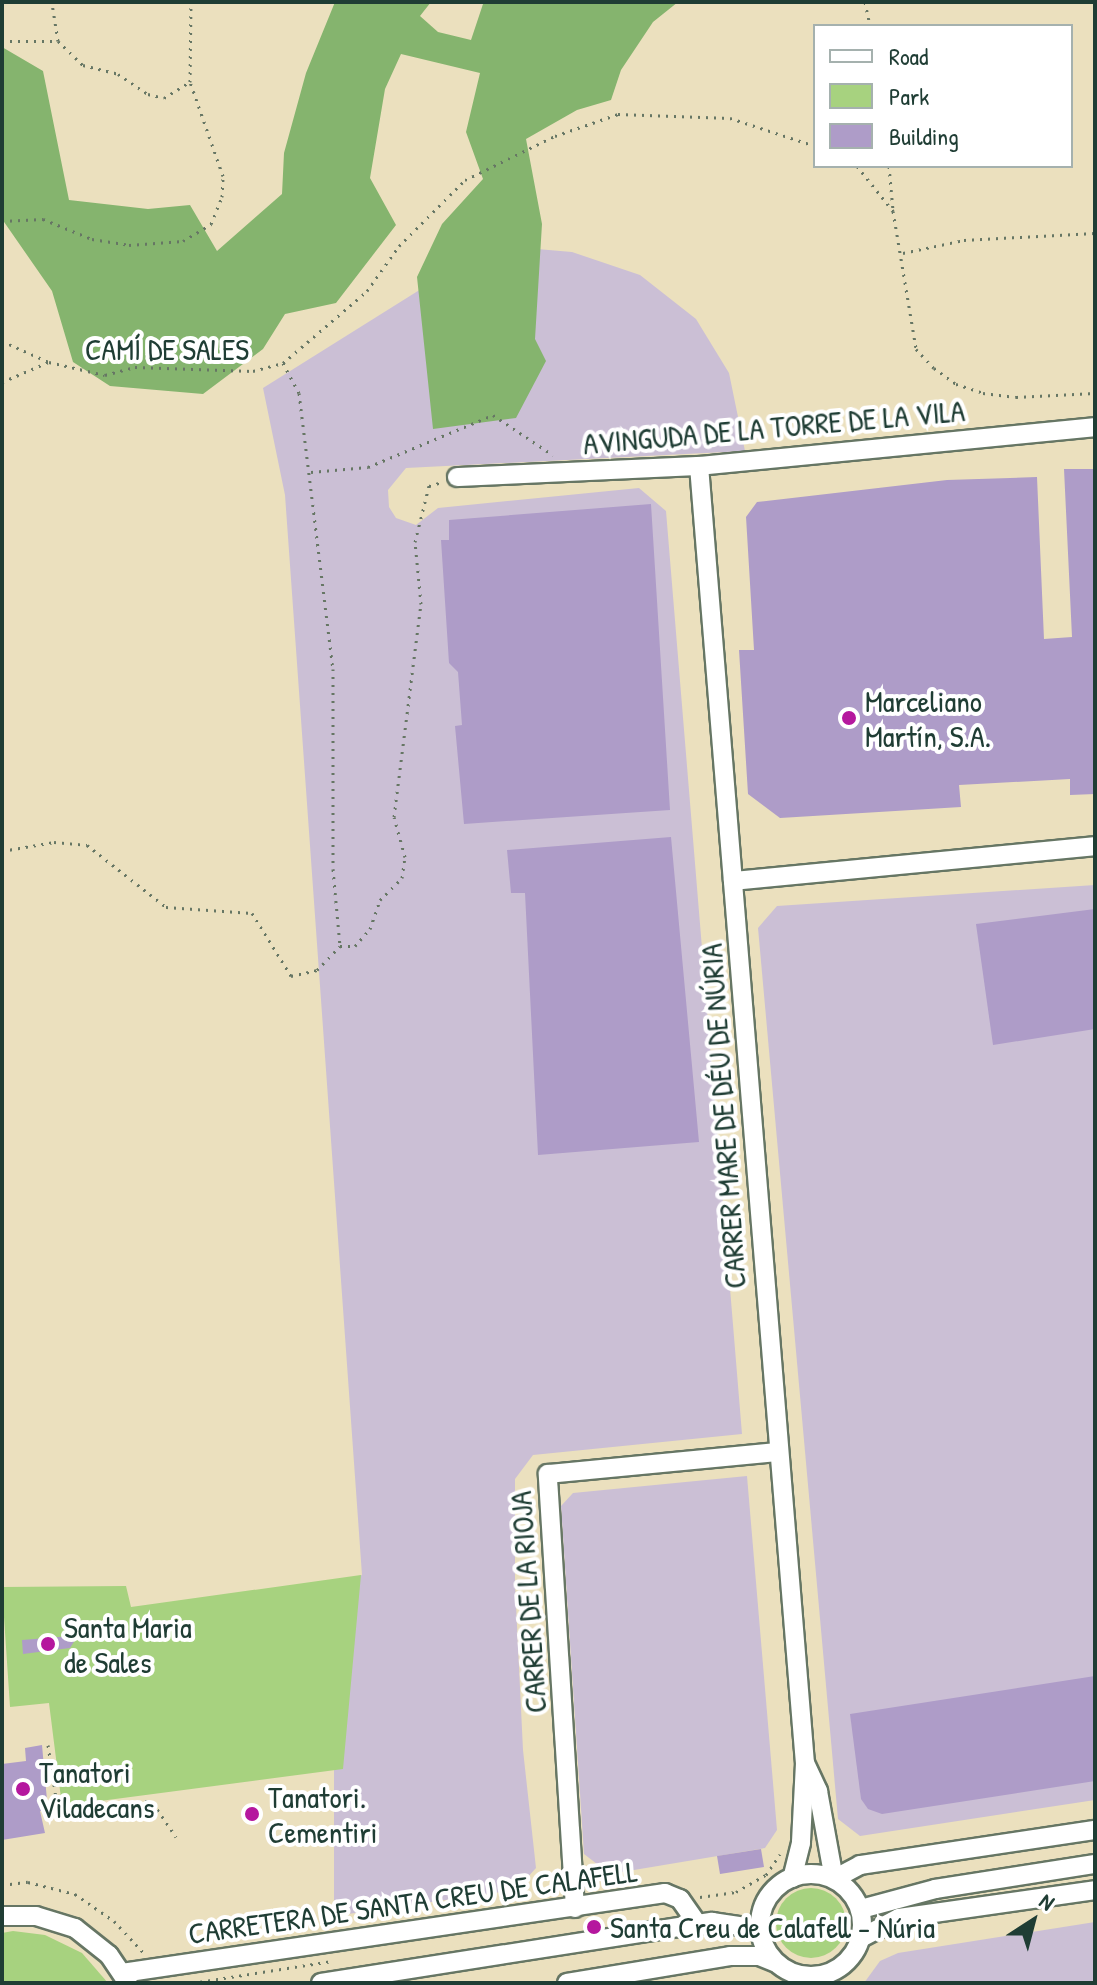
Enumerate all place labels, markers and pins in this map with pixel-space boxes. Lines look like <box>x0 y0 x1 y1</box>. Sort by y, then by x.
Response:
place label: Marceliano Martín, S.A. <box>865 683 991 754</box>
marker: Marceliano Martín, S.A. <box>840 709 858 727</box>
place label: Santa Maria de Sales <box>64 1609 192 1680</box>
marker: Santa Maria de Sales <box>39 1635 57 1653</box>
place label: Tanatori Viladecans <box>39 1754 154 1824</box>
place label: Tanatori. Cementiri <box>268 1779 378 1850</box>
marker: Tanatori Viladecans <box>14 1780 32 1798</box>
marker: Tanatori. Cementiri <box>243 1805 261 1823</box>
place label: Santa Creu de Calafell - Núria <box>610 1909 935 1945</box>
marker: Santa Creu de Calafell - Núria <box>585 1918 603 1936</box>

